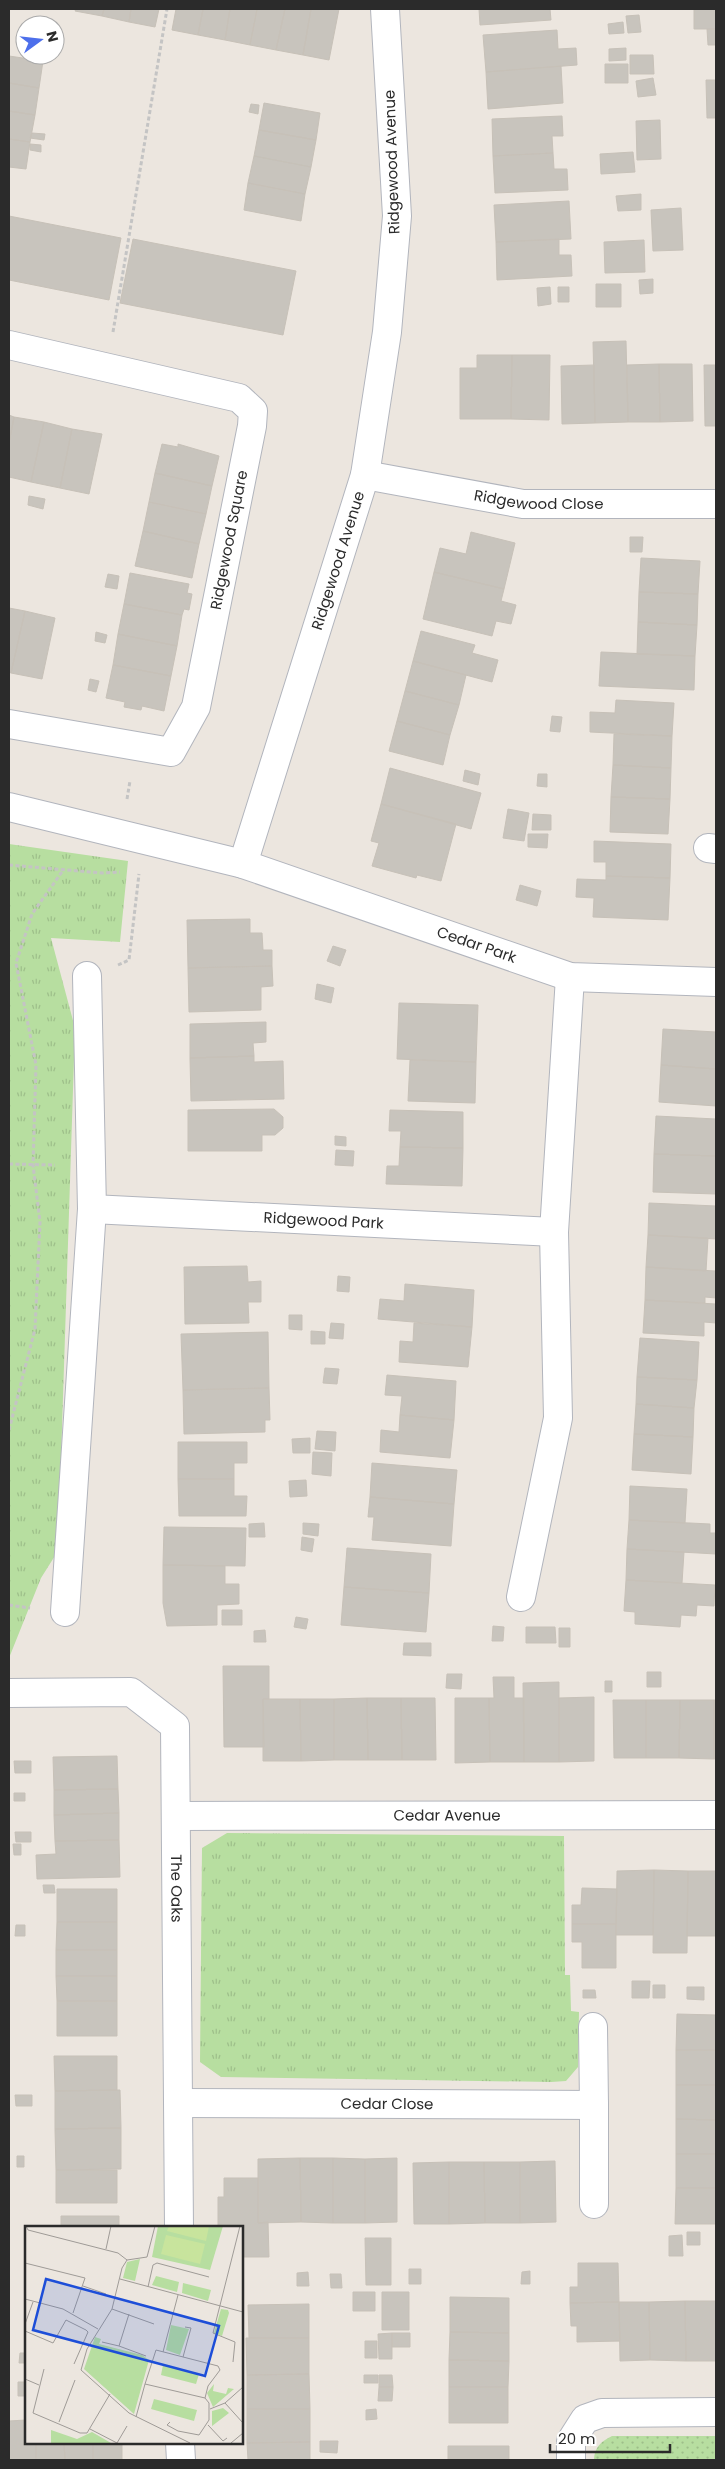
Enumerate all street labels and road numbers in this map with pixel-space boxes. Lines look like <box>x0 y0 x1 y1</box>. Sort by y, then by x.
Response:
street label: Ridgewood Avenue <box>378 90 405 235</box>
street label: Ridgewood Square <box>205 468 252 611</box>
street label: Ridgewood Close <box>472 484 603 515</box>
street label: Ridgewood Avenue <box>306 488 369 633</box>
street label: Cedar Park <box>434 921 520 968</box>
street label: Ridgewood Park <box>263 1207 385 1234</box>
street label: Cedar Avenue <box>393 1804 501 1826</box>
street label: The Oaks <box>166 1854 188 1923</box>
street label: Cedar Close <box>341 2093 433 2114</box>

